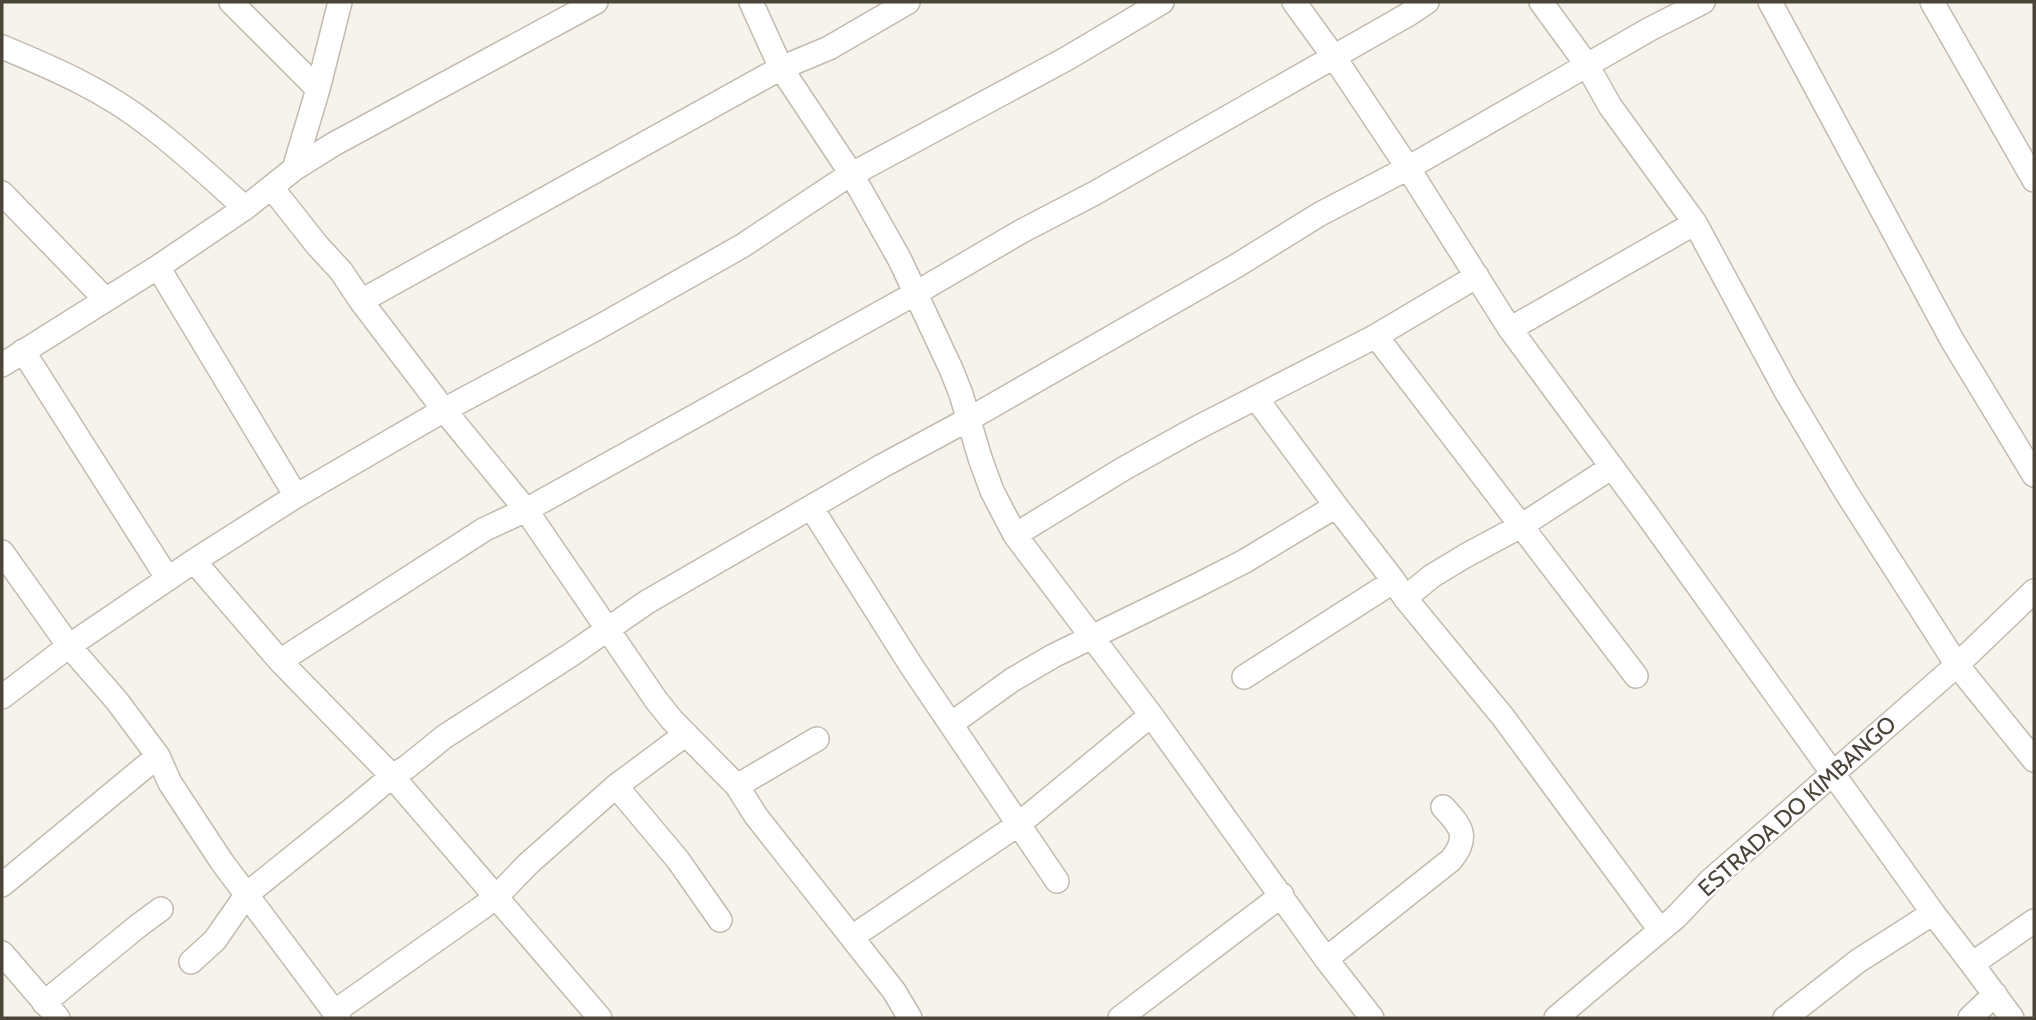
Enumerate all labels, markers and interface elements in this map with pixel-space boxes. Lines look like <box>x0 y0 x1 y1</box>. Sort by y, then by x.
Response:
street label: ESTRADA DO KIMBANGO <box>1692 710 1902 902</box>

